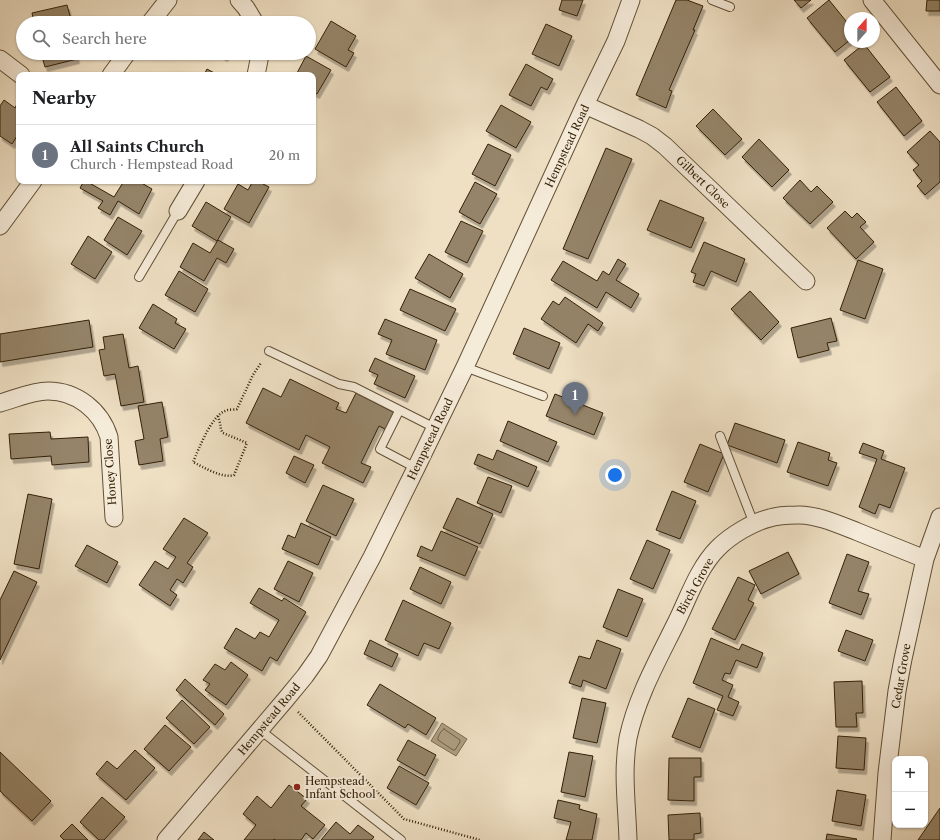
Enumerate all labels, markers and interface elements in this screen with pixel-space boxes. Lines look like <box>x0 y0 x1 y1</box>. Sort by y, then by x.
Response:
north arrow <box>844 12 880 48</box>
search box <box>16 16 316 60</box>
icon: search <box>30 27 52 49</box>
text: Search here <box>62 29 147 48</box>
text: Nearby <box>32 88 96 108</box>
street label: Hempstead Road <box>542 102 592 190</box>
text: All Saints Church <box>70 137 204 156</box>
text: 1 <box>42 147 48 163</box>
text: 20 m <box>269 147 300 163</box>
street label: Gilbert Close <box>673 153 733 211</box>
text: Church · Hempstead Road <box>70 156 233 172</box>
pin: 1 <box>562 382 588 415</box>
street label: Hempstead Road <box>404 395 456 482</box>
street label: Honey Close <box>101 438 119 506</box>
your location <box>605 465 625 485</box>
street label: Birch Grove <box>674 555 716 617</box>
street label: Cedar Grove <box>888 642 914 710</box>
street label: Hempstead Road <box>235 680 303 758</box>
map controls <box>892 756 928 828</box>
button: + <box>892 756 928 792</box>
place label: Hempstead Infant School <box>305 774 376 801</box>
marker: Hempstead Infant School <box>292 782 302 792</box>
button: − <box>892 792 928 828</box>

